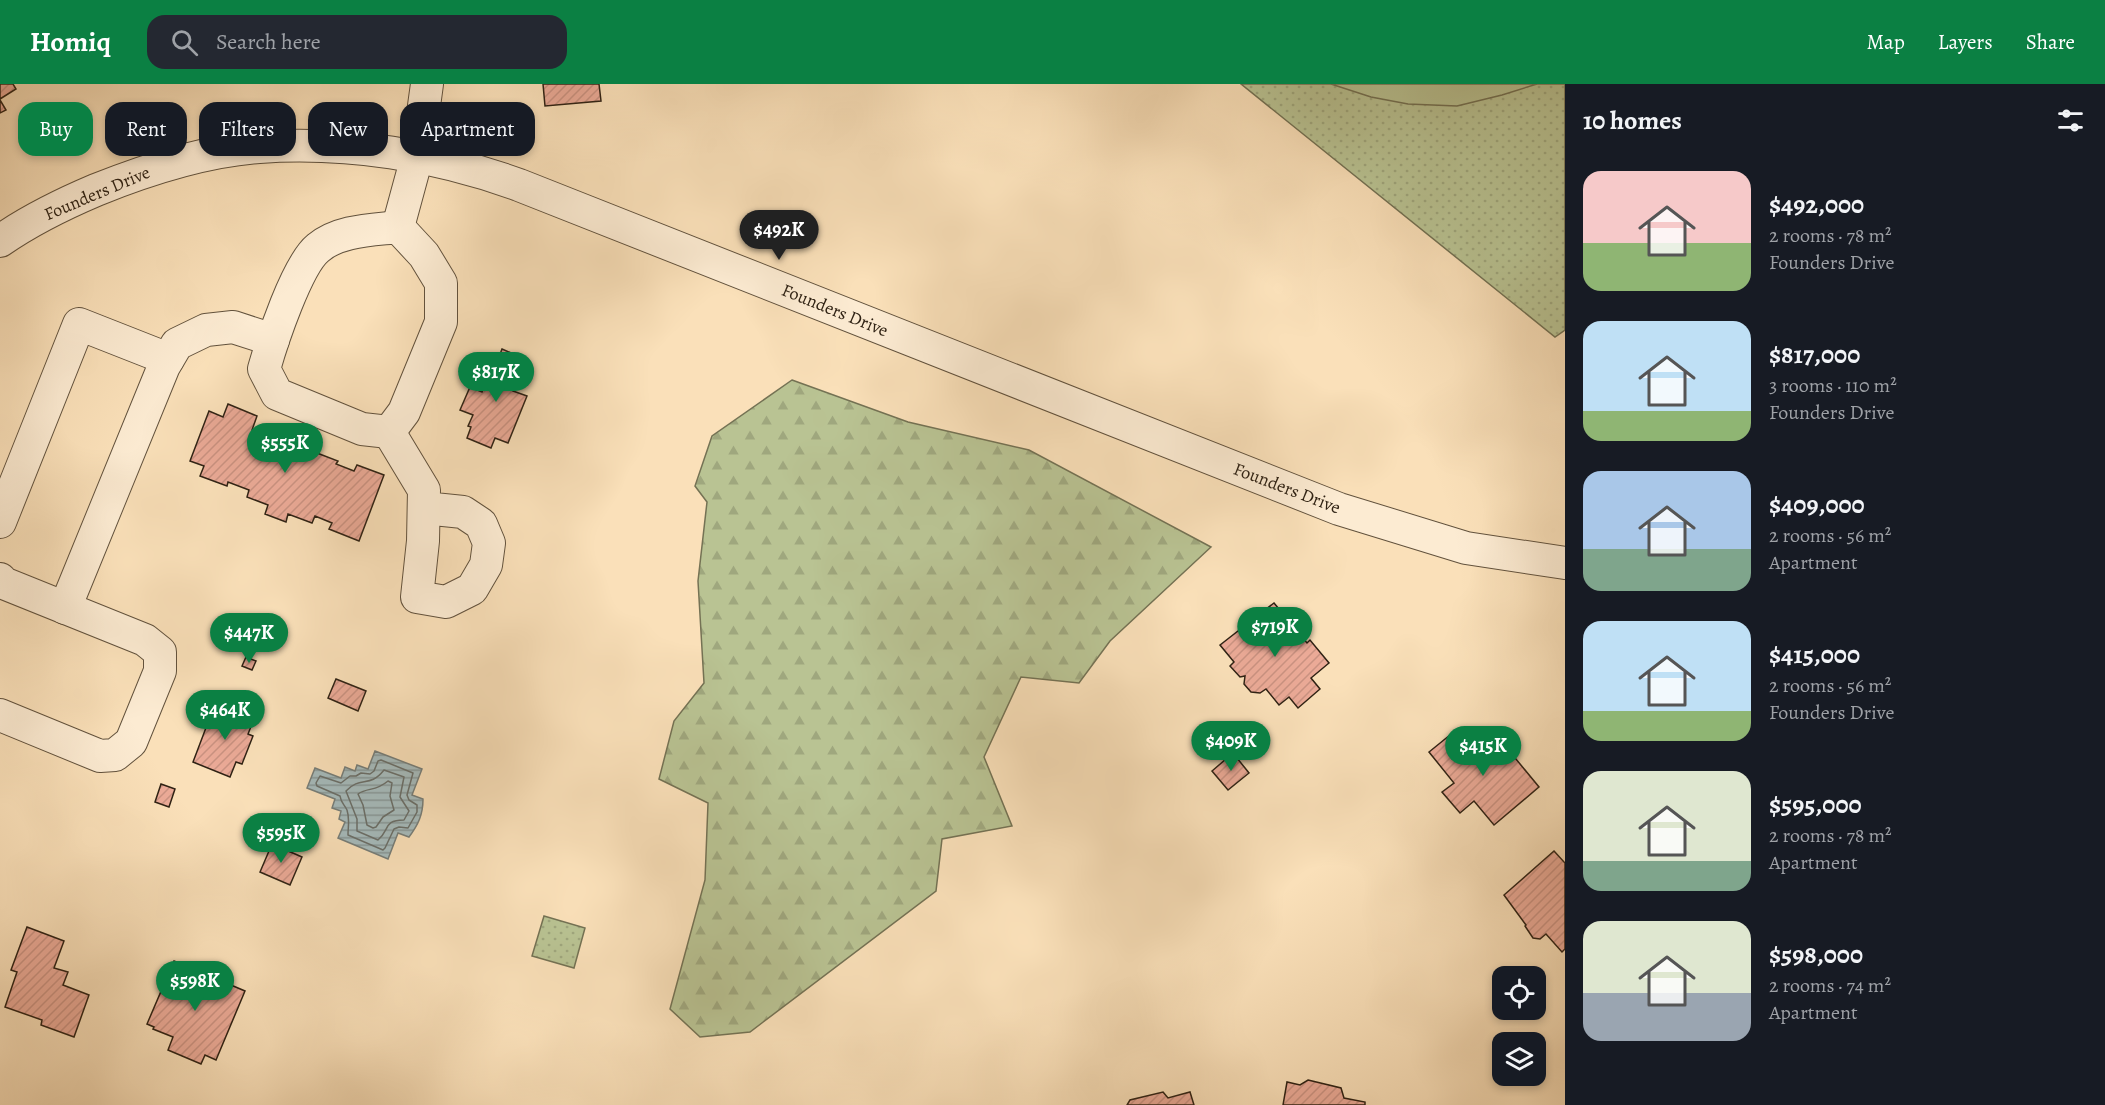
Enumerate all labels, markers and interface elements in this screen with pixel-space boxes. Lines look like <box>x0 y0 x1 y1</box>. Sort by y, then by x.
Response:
search box <box>147 15 567 69</box>
text: Homiq <box>30 23 111 61</box>
icon: search <box>168 26 201 59</box>
text: Search here <box>216 27 321 57</box>
text: Map <box>1866 28 1905 56</box>
text: Layers <box>1938 28 1993 56</box>
text: Share <box>2026 28 2075 56</box>
chip: Buy <box>18 102 93 156</box>
chip: Rent <box>105 102 187 156</box>
chip: Filters <box>199 102 296 156</box>
chip: New <box>308 102 388 156</box>
chip: Apartment <box>400 102 535 156</box>
text: 10 homes <box>1583 103 1682 138</box>
icon: filters <box>2054 104 2087 137</box>
street label: Founders Drive <box>40 160 154 226</box>
text: $492,000 <box>1769 187 1864 222</box>
icon: home <box>1631 195 1703 267</box>
pin: $492K <box>737 210 821 261</box>
text: $492K <box>754 216 804 243</box>
text: 2 rooms · 78 m² <box>1769 222 1892 249</box>
text: Founders Drive <box>1769 249 1894 276</box>
street label: Founders Drive <box>778 278 892 342</box>
text: $817,000 <box>1769 337 1860 372</box>
icon: home <box>1631 345 1703 417</box>
pin: $817K <box>454 352 538 403</box>
text: $817K <box>472 358 520 385</box>
text: 3 rooms · 110 m² <box>1769 372 1897 399</box>
text: Founders Drive <box>1769 399 1894 426</box>
pin: $555K <box>243 423 327 474</box>
text: $555K <box>261 429 309 456</box>
street label: Founders Drive <box>1230 457 1344 519</box>
text: $409,000 <box>1769 487 1865 522</box>
icon: home <box>1631 495 1703 567</box>
text: 2 rooms · 56 m² <box>1769 522 1891 549</box>
text: Apartment <box>1769 549 1858 576</box>
pin: $719K <box>1233 607 1317 658</box>
pin: $447K <box>207 613 291 664</box>
text: $719K <box>1251 613 1299 640</box>
text: $447K <box>224 619 274 646</box>
text: $415,000 <box>1769 637 1860 672</box>
icon: home <box>1631 645 1703 717</box>
text: 2 rooms · 56 m² <box>1769 672 1891 699</box>
pin: $464K <box>183 690 267 741</box>
text: $464K <box>200 696 250 723</box>
text: Founders Drive <box>1769 699 1894 726</box>
pin: $409K <box>1189 721 1273 772</box>
pin: $415K <box>1441 726 1525 777</box>
text: $409K <box>1205 727 1257 754</box>
text: $415K <box>1459 732 1507 759</box>
text: $595,000 <box>1769 787 1862 822</box>
icon: home <box>1631 795 1703 867</box>
pin: $595K <box>239 813 323 864</box>
text: $595K <box>257 819 305 846</box>
text: 2 rooms · 78 m² <box>1769 822 1892 849</box>
text: Apartment <box>1769 849 1858 876</box>
text: $598,000 <box>1769 937 1863 972</box>
icon: home <box>1631 945 1703 1017</box>
pin: $598K <box>153 961 237 1012</box>
map controls <box>1492 966 1546 1086</box>
button: locate <box>1492 966 1546 1020</box>
text: $598K <box>170 967 220 994</box>
text: 2 rooms · 74 m² <box>1769 972 1891 999</box>
text: Apartment <box>1769 999 1858 1026</box>
button: layers <box>1492 1032 1546 1086</box>

